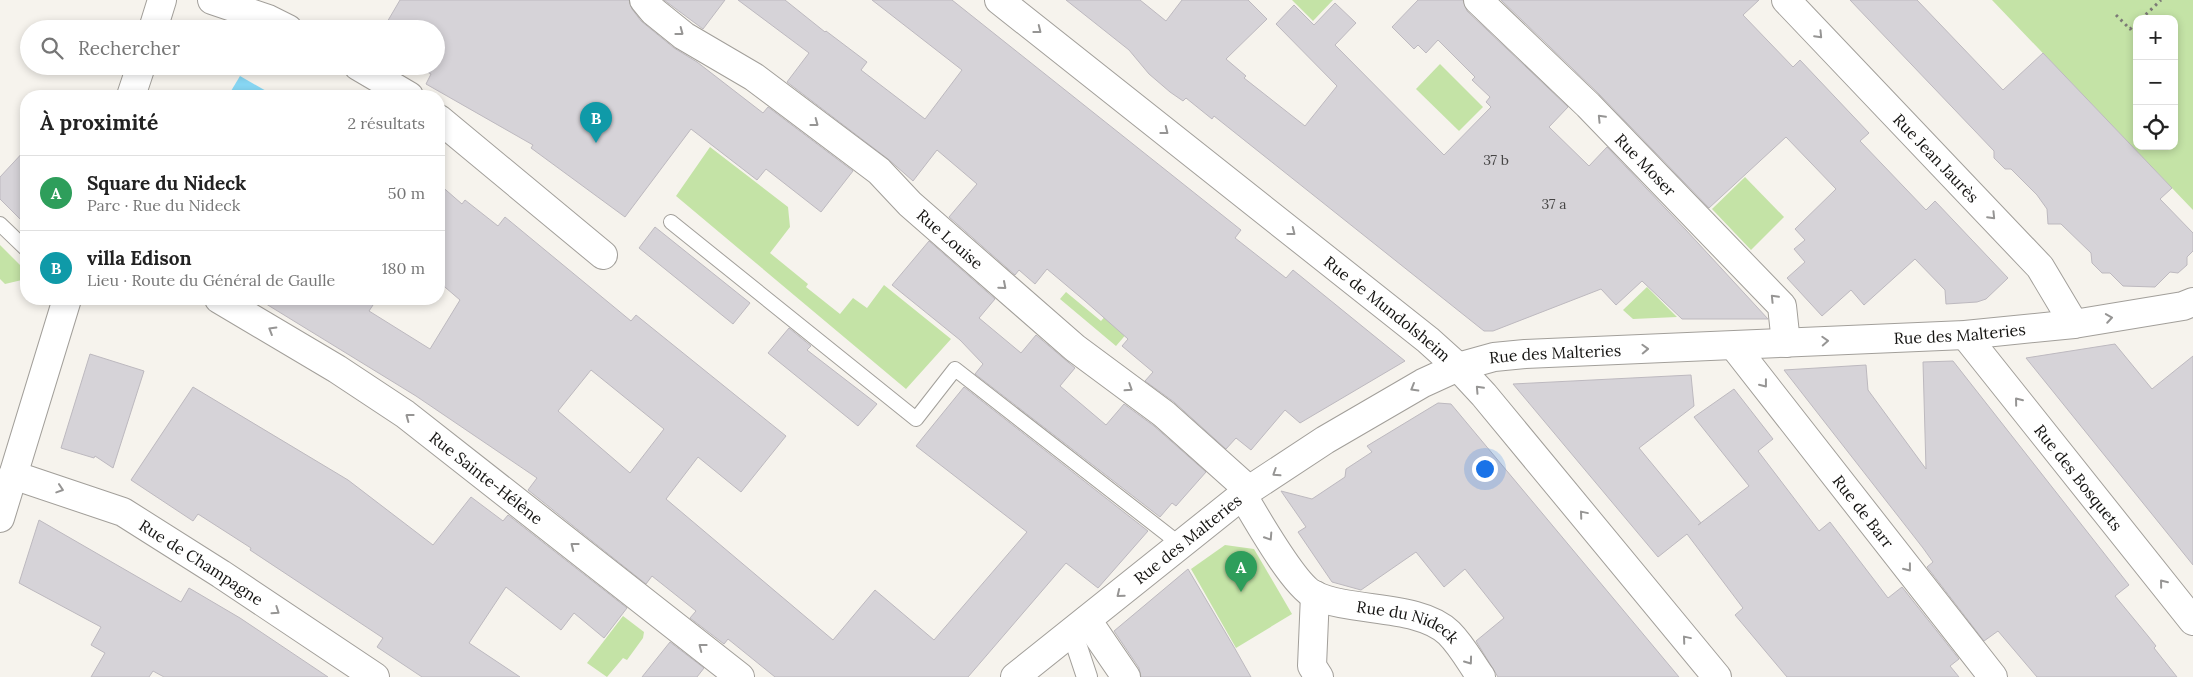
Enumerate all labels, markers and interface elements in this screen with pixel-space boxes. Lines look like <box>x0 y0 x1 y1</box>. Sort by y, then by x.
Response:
map controls <box>2133 15 2178 150</box>
button: + <box>2133 15 2178 60</box>
search box <box>20 20 445 75</box>
one-way arrow <box>1032 25 1041 34</box>
one-way arrow <box>674 26 684 35</box>
one-way arrow <box>1813 30 1822 39</box>
icon: search <box>38 34 66 62</box>
text: Rechercher <box>78 36 180 60</box>
button: − <box>2133 60 2178 105</box>
pin: B <box>580 102 612 143</box>
button: locate <box>2133 105 2178 150</box>
text: À proximité <box>40 109 158 136</box>
street label: Rue Jean Jaurès <box>1889 109 1983 207</box>
text: 2 résultats <box>347 113 425 133</box>
one-way arrow <box>1598 115 1607 124</box>
one-way arrow <box>809 117 818 125</box>
one-way arrow <box>1159 126 1168 134</box>
street label: Rue Moser <box>1611 129 1680 200</box>
house number: 37 b <box>1483 151 1509 169</box>
text: Square du Nideck <box>87 171 246 195</box>
text: A <box>51 183 61 203</box>
text: 50 m <box>388 183 425 203</box>
text: Parc · Rue du Nideck <box>87 195 240 215</box>
house number: 37 a <box>1542 195 1566 213</box>
street label: Rue Louise <box>913 205 988 273</box>
one-way arrow <box>1986 211 1995 220</box>
one-way arrow <box>1286 227 1295 235</box>
text: villa Edison <box>87 246 192 270</box>
street label: Rue de Mundolsheim <box>1320 252 1455 366</box>
text: B <box>51 258 61 278</box>
text: 180 m <box>382 258 425 278</box>
text: Lieu · Route du Général de Gaulle <box>87 270 335 290</box>
one-way arrow <box>998 280 1007 289</box>
one-way arrow <box>1771 295 1780 304</box>
one-way arrow <box>2105 313 2113 324</box>
street label: Rue des Malteries <box>1893 319 2027 348</box>
one-way arrow <box>268 327 277 337</box>
one-way arrow <box>1821 336 1829 347</box>
street label: Rue des Malteries <box>1488 340 1622 367</box>
one-way arrow <box>1642 344 1650 355</box>
one-way arrow <box>1759 378 1767 387</box>
one-way arrow <box>1124 382 1133 392</box>
one-way arrow <box>1411 382 1420 392</box>
one-way arrow <box>1476 386 1485 395</box>
one-way arrow <box>2015 398 2023 407</box>
one-way arrow <box>405 414 415 423</box>
street label: Rue des Bosquets <box>2030 420 2127 534</box>
street label: Rue Sainte-Hélène <box>425 427 547 529</box>
your location <box>1472 456 1498 482</box>
one-way arrow <box>1272 467 1281 476</box>
street label: Rue de Barr <box>1829 471 1898 552</box>
one-way arrow <box>55 484 63 494</box>
street label: Rue des Malteries <box>1130 490 1246 588</box>
one-way arrow <box>1580 511 1588 520</box>
street label: Rue de Champagne <box>136 515 267 610</box>
one-way arrow <box>1263 532 1273 541</box>
one-way arrow <box>571 543 580 551</box>
pin: A <box>1225 551 1257 592</box>
one-way arrow <box>1902 562 1911 571</box>
one-way arrow <box>2160 580 2168 589</box>
one-way arrow <box>1116 588 1126 597</box>
street label: Rue du Nideck <box>1355 596 1464 648</box>
one-way arrow <box>271 605 280 614</box>
one-way arrow <box>1683 636 1692 645</box>
one-way arrow <box>698 643 707 652</box>
one-way arrow <box>1463 655 1472 665</box>

